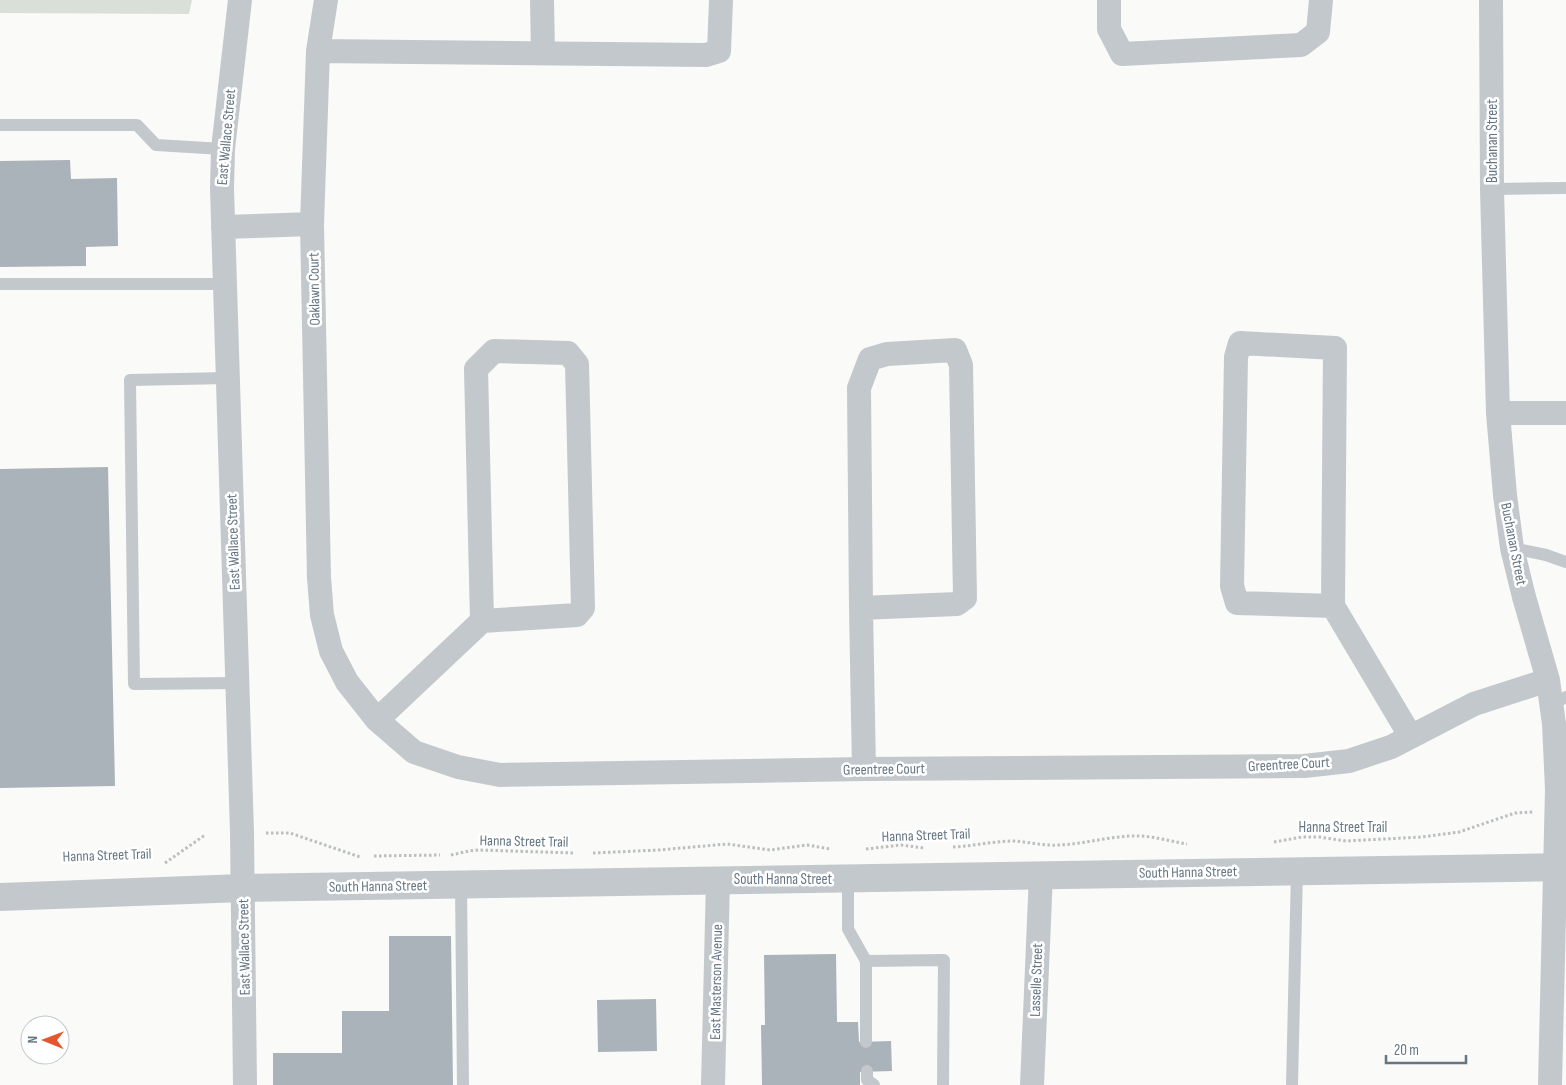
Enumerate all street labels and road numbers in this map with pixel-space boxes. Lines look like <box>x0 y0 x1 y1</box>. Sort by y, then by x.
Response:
street label: East Wallace Street <box>213 88 240 186</box>
street label: Buchanan Street <box>1483 99 1502 183</box>
street label: Oaklawn Court <box>304 252 325 326</box>
street label: East Wallace Street <box>222 493 245 591</box>
street label: Buchanan Street <box>1496 501 1531 587</box>
street label: Greentree Court <box>1248 753 1331 776</box>
street label: Greentree Court <box>843 759 926 780</box>
street label: Hanna Street Trail <box>1299 818 1387 837</box>
street label: Hanna Street Trail <box>881 824 971 847</box>
street label: Hanna Street Trail <box>479 831 569 852</box>
street label: Hanna Street Trail <box>62 844 152 867</box>
street label: South Hanna Street <box>1139 862 1238 883</box>
street label: South Hanna Street <box>734 870 833 889</box>
street label: South Hanna Street <box>329 876 428 897</box>
street label: East Wallace Street <box>234 898 255 995</box>
street label: East Masterson Avenue <box>706 924 727 1040</box>
street label: Lasselle Street <box>1026 942 1047 1017</box>

